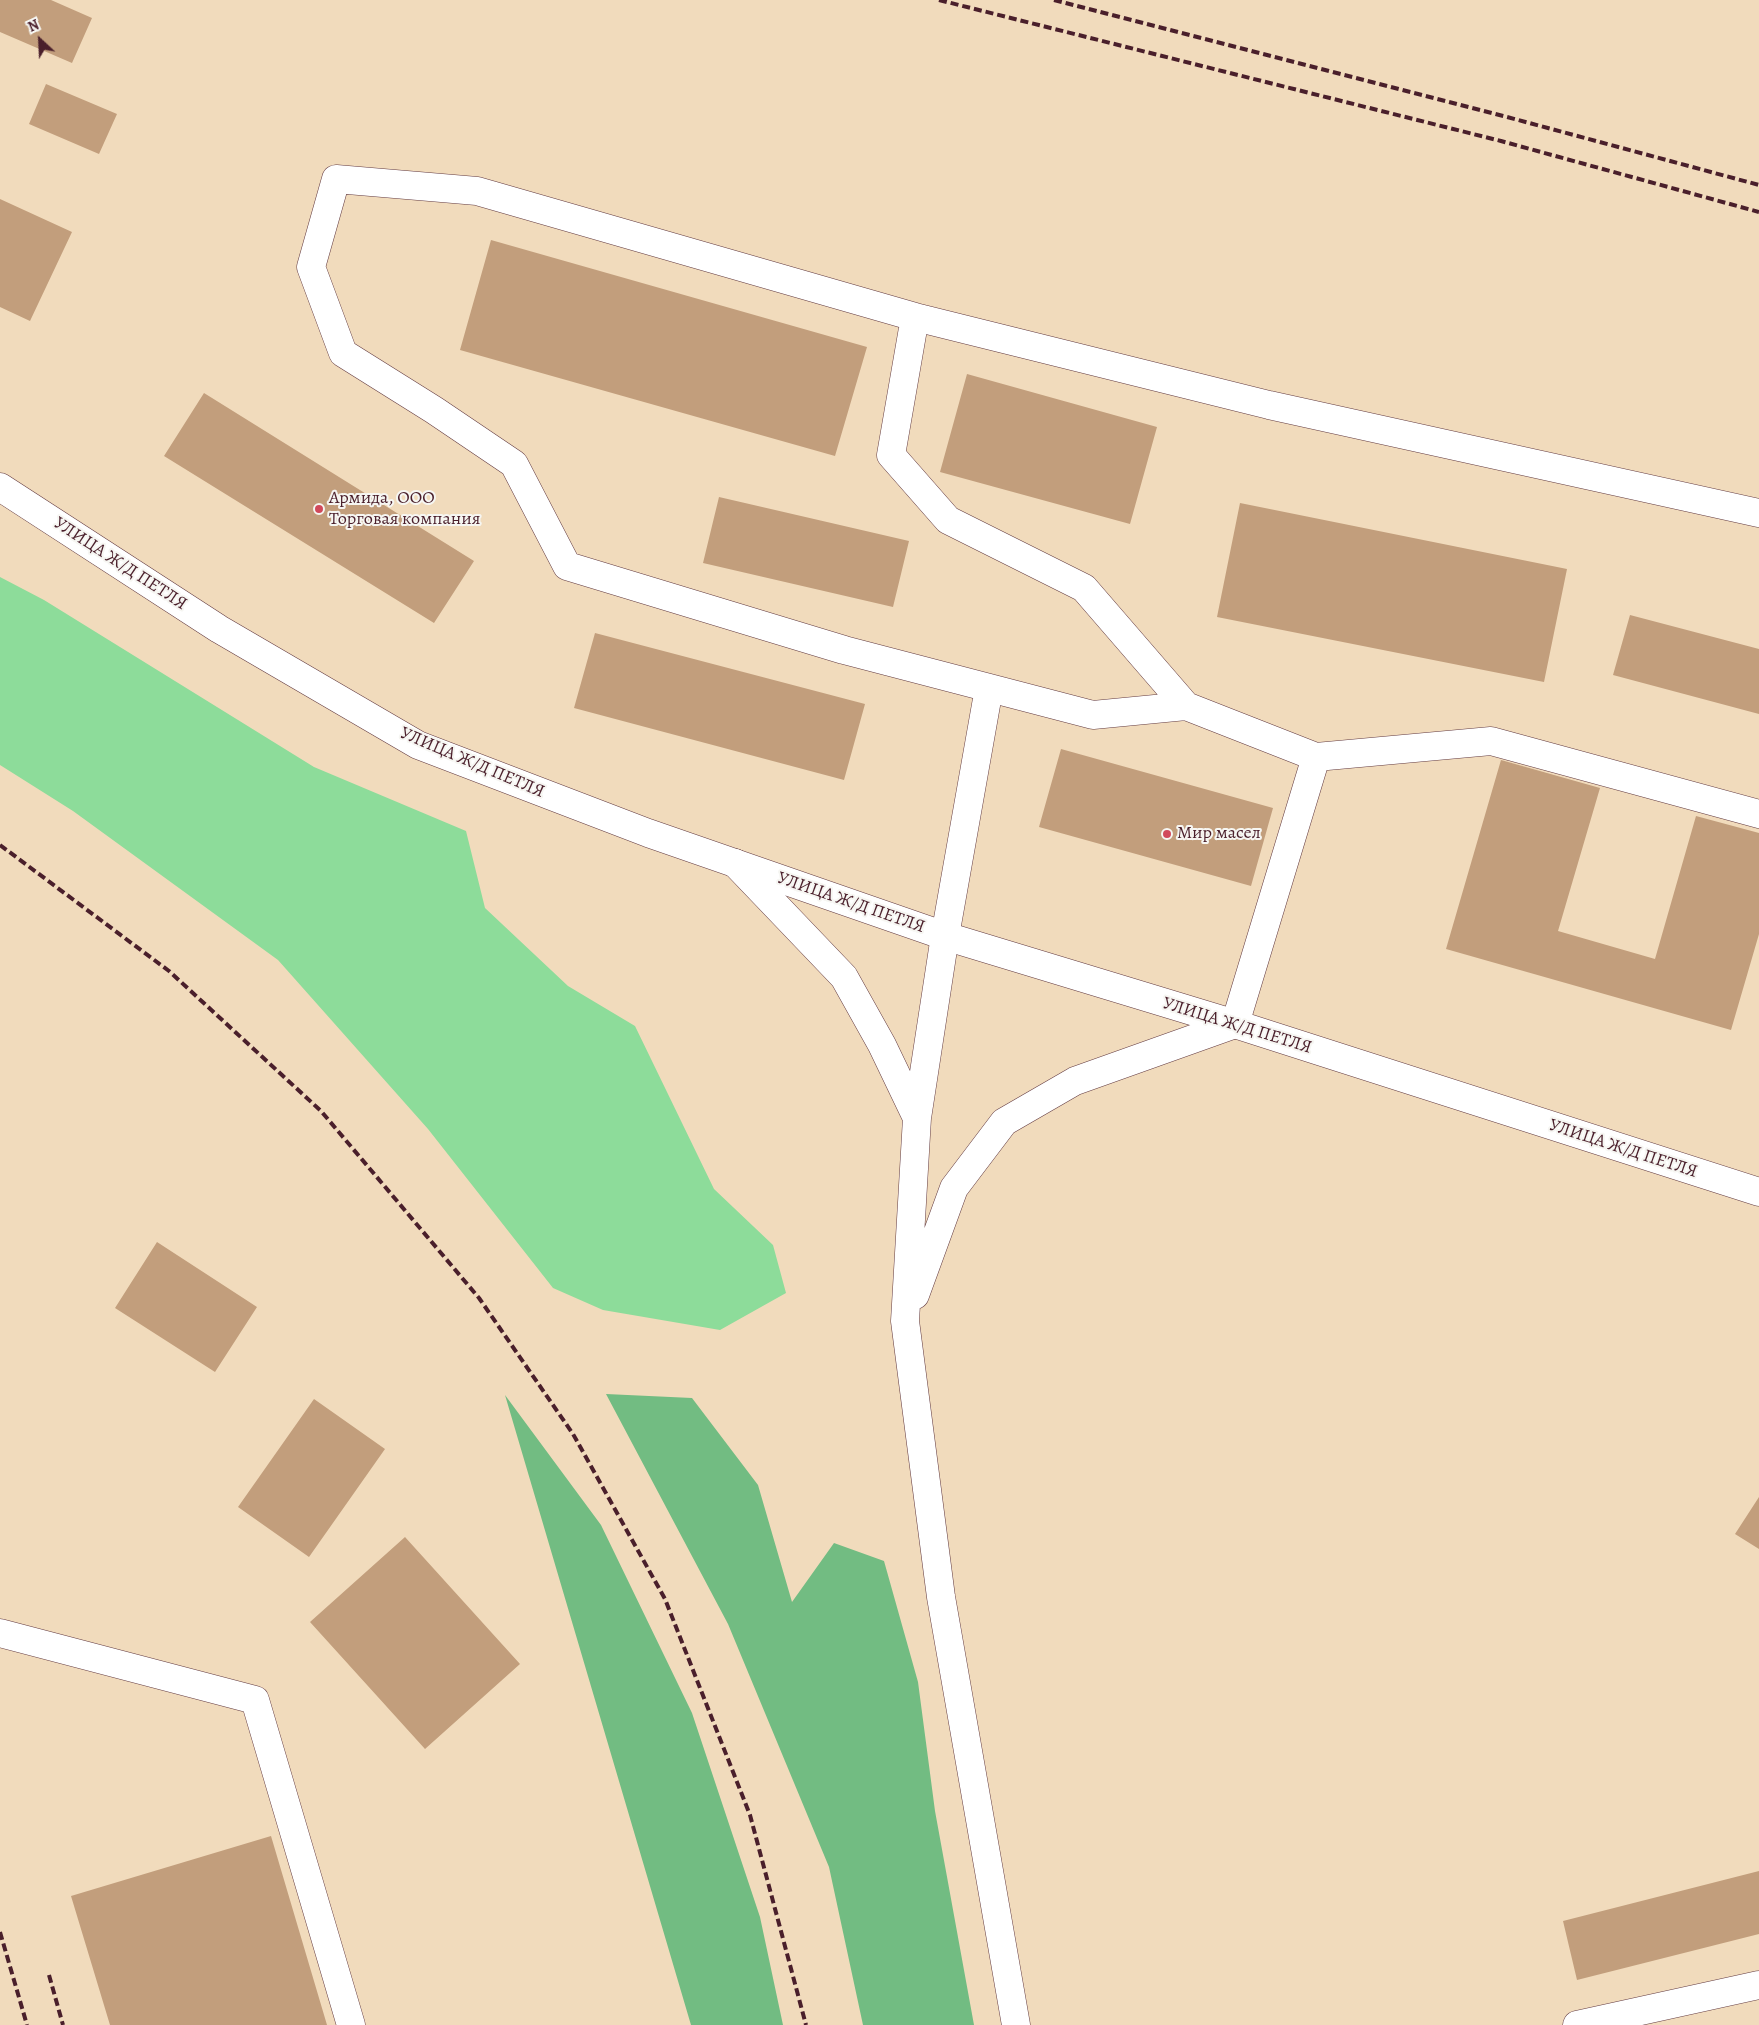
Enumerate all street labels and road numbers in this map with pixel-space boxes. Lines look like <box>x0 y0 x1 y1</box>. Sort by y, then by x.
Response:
street label: УЛИЦА Ж/Д ПЕТЛЯ <box>49 513 191 615</box>
street label: УЛИЦА Ж/Д ПЕТЛЯ <box>396 723 548 803</box>
street label: УЛИЦА Ж/Д ПЕТЛЯ <box>774 868 928 938</box>
street label: УЛИЦА Ж/Д ПЕТЛЯ <box>1160 993 1314 1059</box>
street label: УЛИЦА Ж/Д ПЕТЛЯ <box>1546 1115 1700 1183</box>

